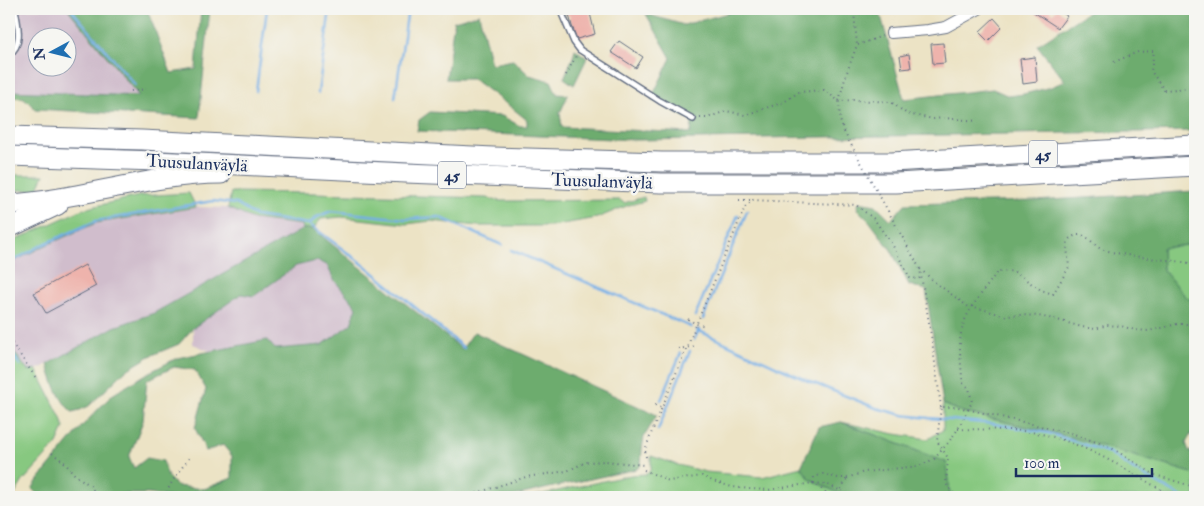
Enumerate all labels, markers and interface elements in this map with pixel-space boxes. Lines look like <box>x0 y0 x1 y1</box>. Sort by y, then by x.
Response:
north arrow <box>28 28 78 78</box>
text: N <box>30 46 49 62</box>
road number: 45 <box>1029 140 1057 168</box>
street label: Tuusulanväylä <box>146 149 249 178</box>
road number: 45 <box>438 162 466 188</box>
street label: Tuusulanväylä <box>551 168 654 195</box>
scale bar <box>1016 446 1153 478</box>
text: 100 m <box>1024 454 1060 473</box>

